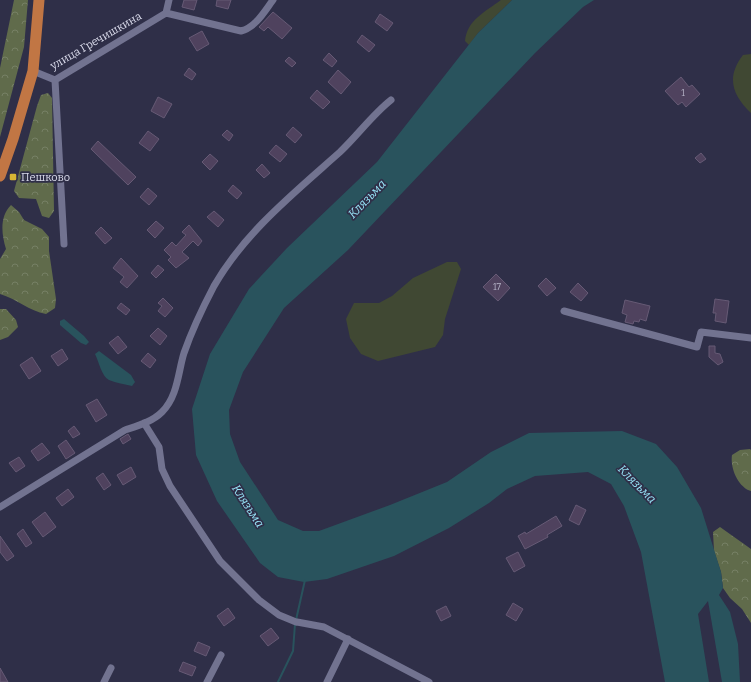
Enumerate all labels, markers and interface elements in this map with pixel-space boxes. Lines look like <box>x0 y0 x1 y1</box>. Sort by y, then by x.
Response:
street label: улица Гречишкина <box>47 10 144 73</box>
house number: 1 <box>681 88 685 98</box>
place label: Пешково <box>21 171 70 184</box>
marker: Пешково <box>8 172 18 182</box>
water label: Клязьма <box>345 177 389 221</box>
house number: 17 <box>493 282 502 292</box>
water label: Клязьма <box>615 462 659 506</box>
water label: Клязьма <box>229 482 267 530</box>

